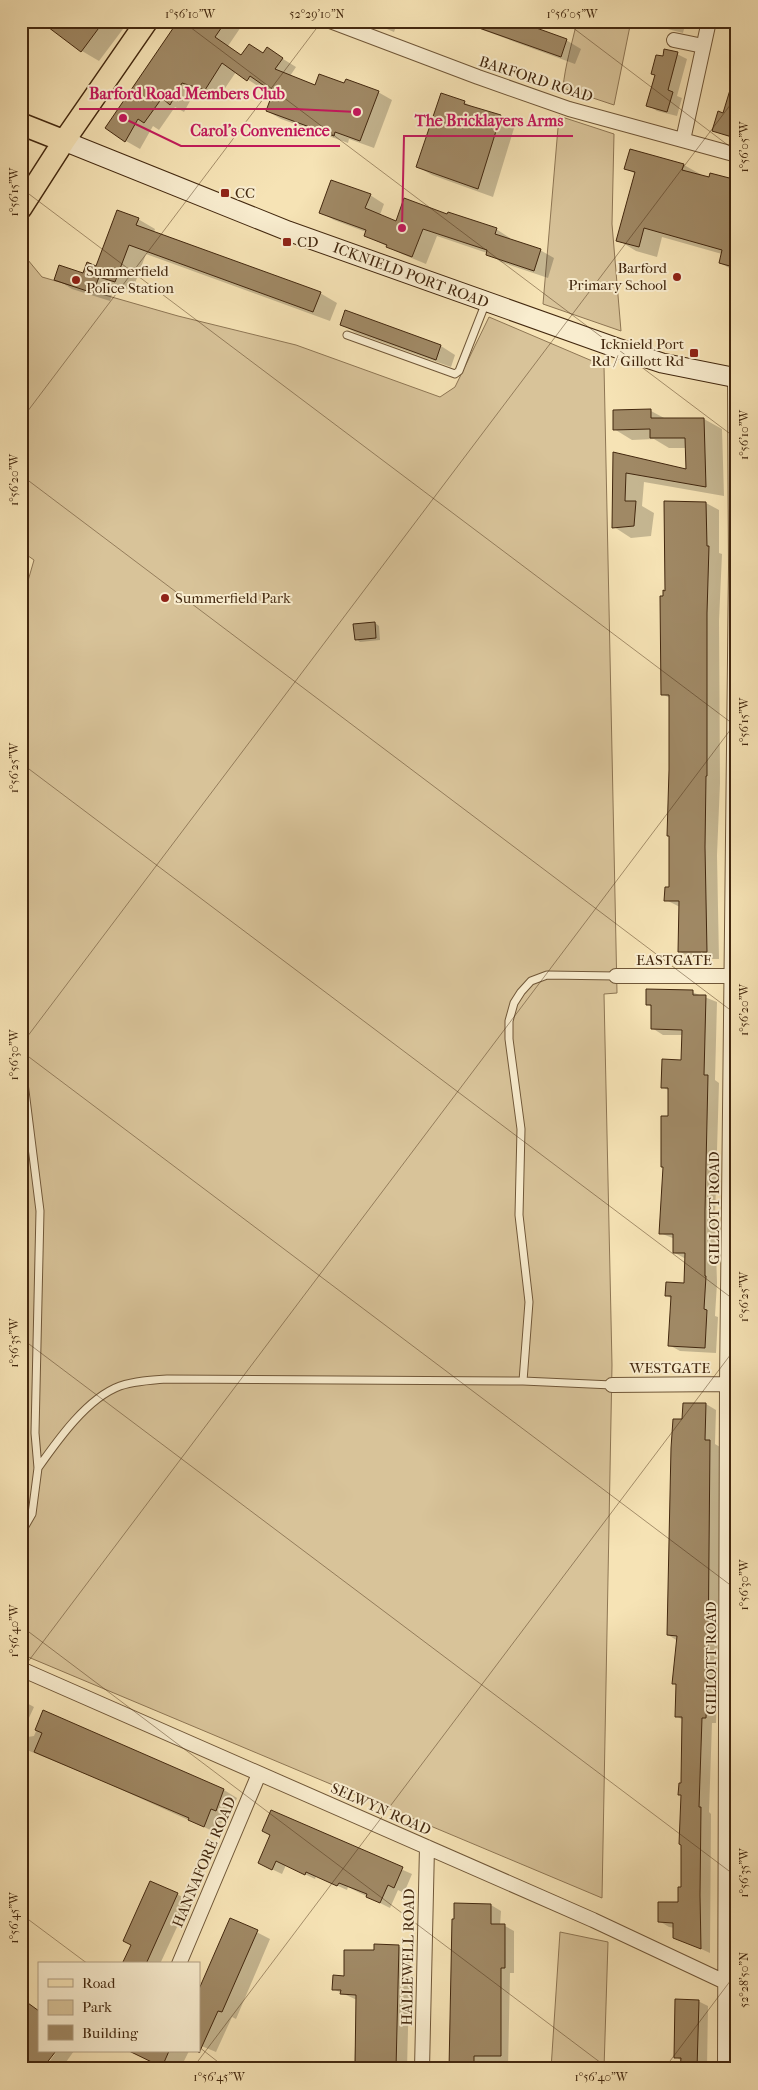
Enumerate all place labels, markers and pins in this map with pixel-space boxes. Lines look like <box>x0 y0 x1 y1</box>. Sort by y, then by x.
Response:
callout: Barford Road Members Club <box>79 78 295 109</box>
callout: The Bricklayers Arms <box>404 105 573 136</box>
callout: Carol's Convenience <box>181 115 340 146</box>
place label: CC <box>235 184 255 202</box>
marker: CC <box>219 187 231 199</box>
place label: CD <box>297 233 319 251</box>
marker: CD <box>281 236 293 248</box>
place label: Barford Primary School <box>568 259 668 294</box>
place label: Summerfield Police Station <box>86 262 174 297</box>
marker: Barford Primary School <box>671 271 683 283</box>
marker: Summerfield Police Station <box>70 274 82 286</box>
place label: Icknield Port Rd / Gillott Rd <box>591 335 685 370</box>
marker: Icknield Port Rd / Gillott Rd <box>688 347 700 359</box>
place label: Summerfield Park <box>175 589 291 607</box>
marker: Summerfield Park <box>159 592 171 604</box>

